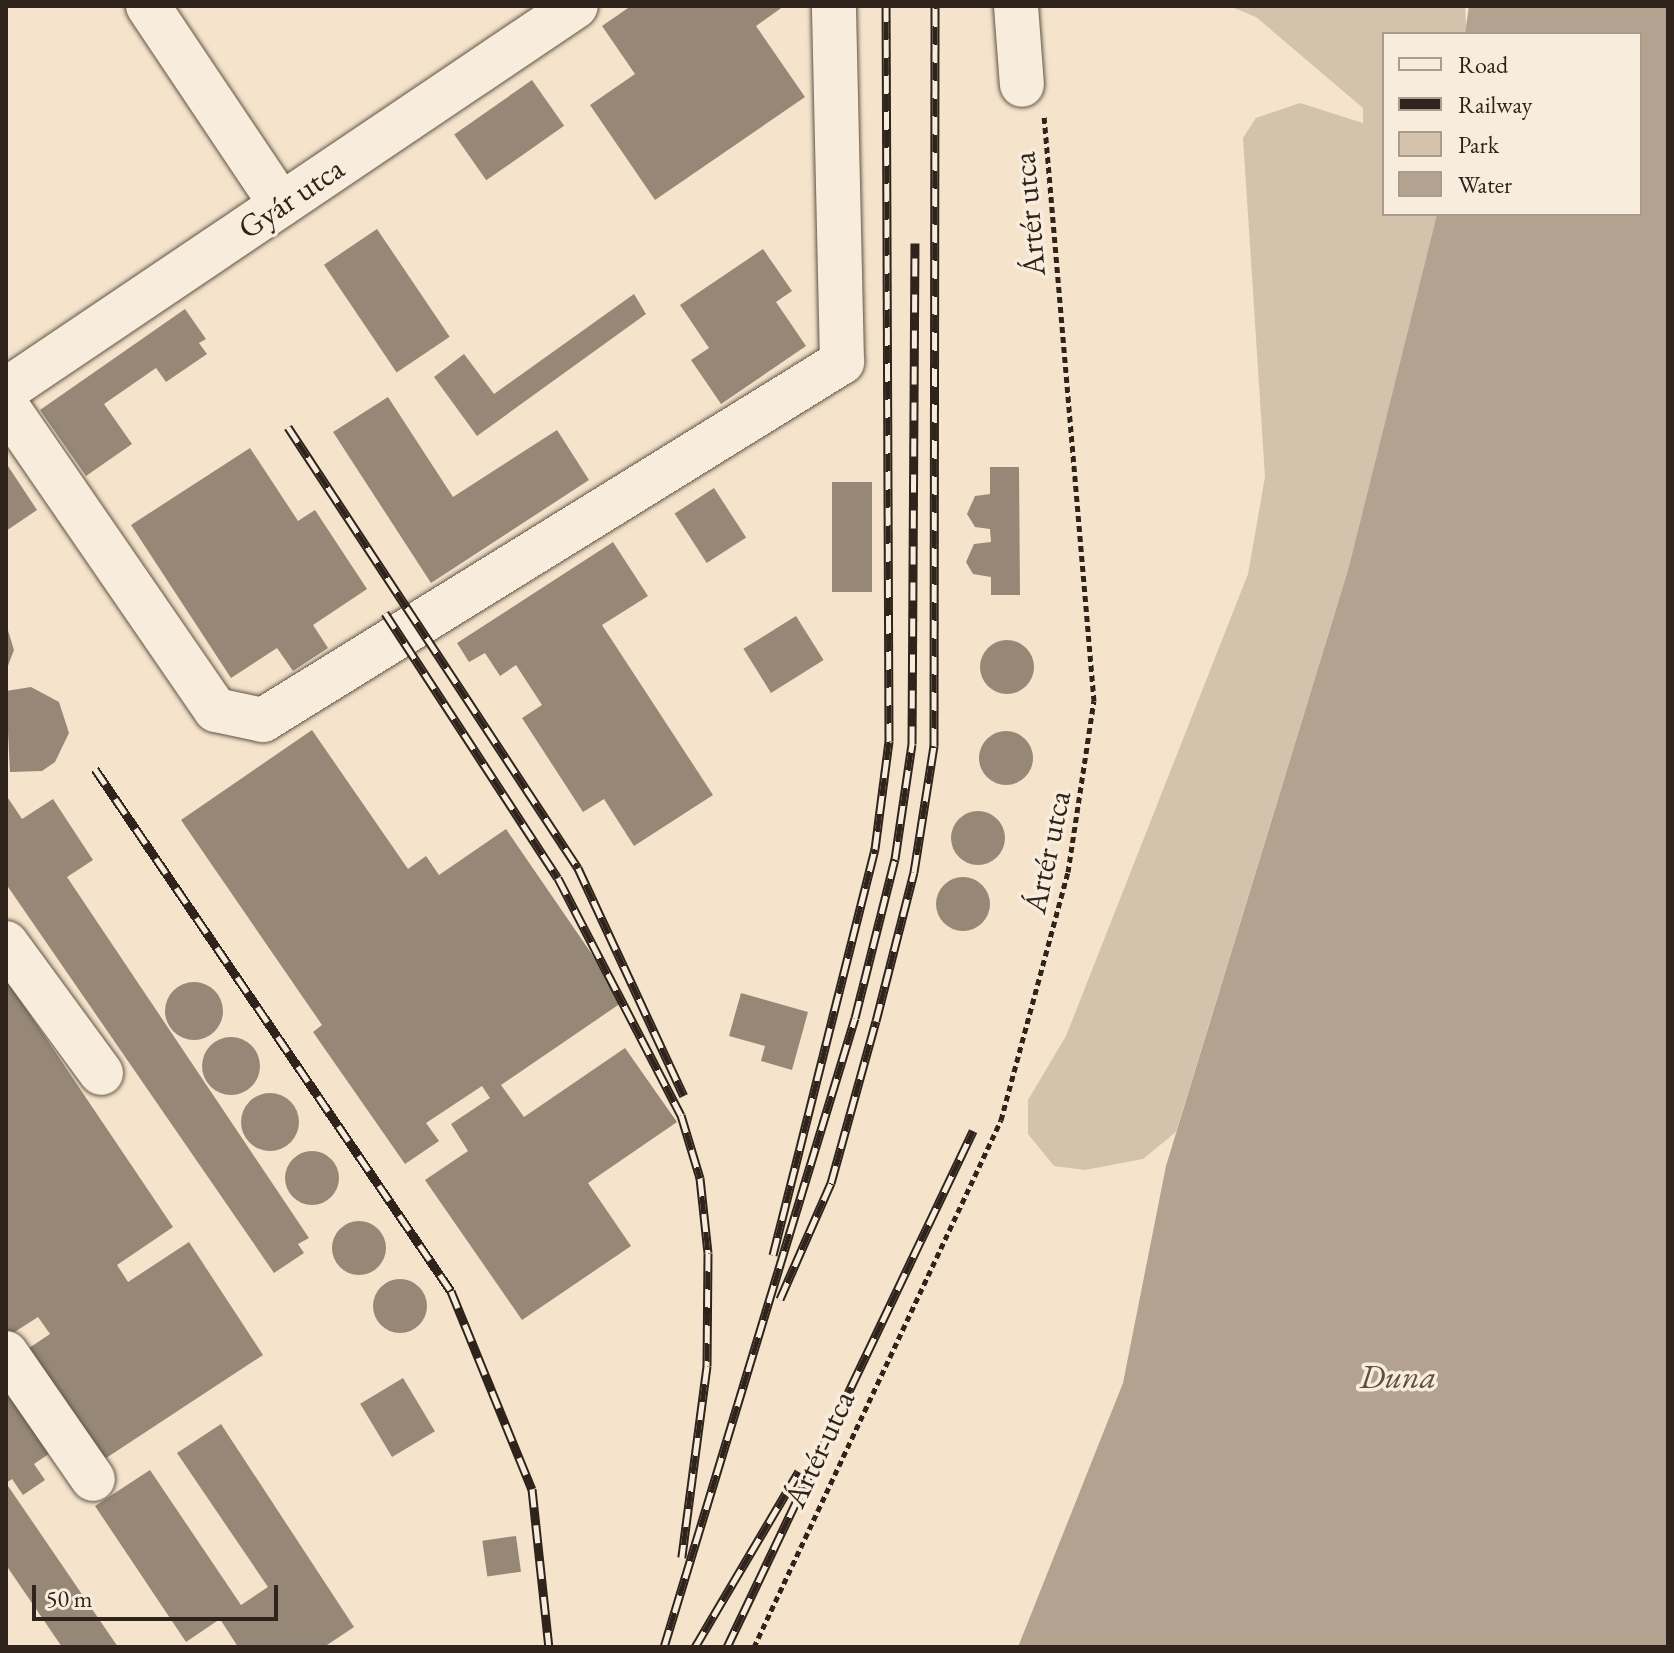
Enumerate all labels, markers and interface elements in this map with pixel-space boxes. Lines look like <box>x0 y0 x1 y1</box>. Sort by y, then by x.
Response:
legend <box>1382 32 1642 216</box>
text: Road <box>1458 49 1508 80</box>
text: Railway <box>1458 89 1532 120</box>
text: Park <box>1458 129 1499 160</box>
street label: Gyár utca <box>231 149 351 247</box>
street label: Ártér utca <box>1004 150 1054 278</box>
text: Water <box>1458 169 1512 200</box>
street label: Ártér utca <box>1015 787 1079 917</box>
water label: Duna <box>1360 1357 1436 1397</box>
street label: Ártér utca <box>775 1384 863 1514</box>
scale bar <box>36 1569 282 1619</box>
text: 50 m <box>46 1583 93 1614</box>

